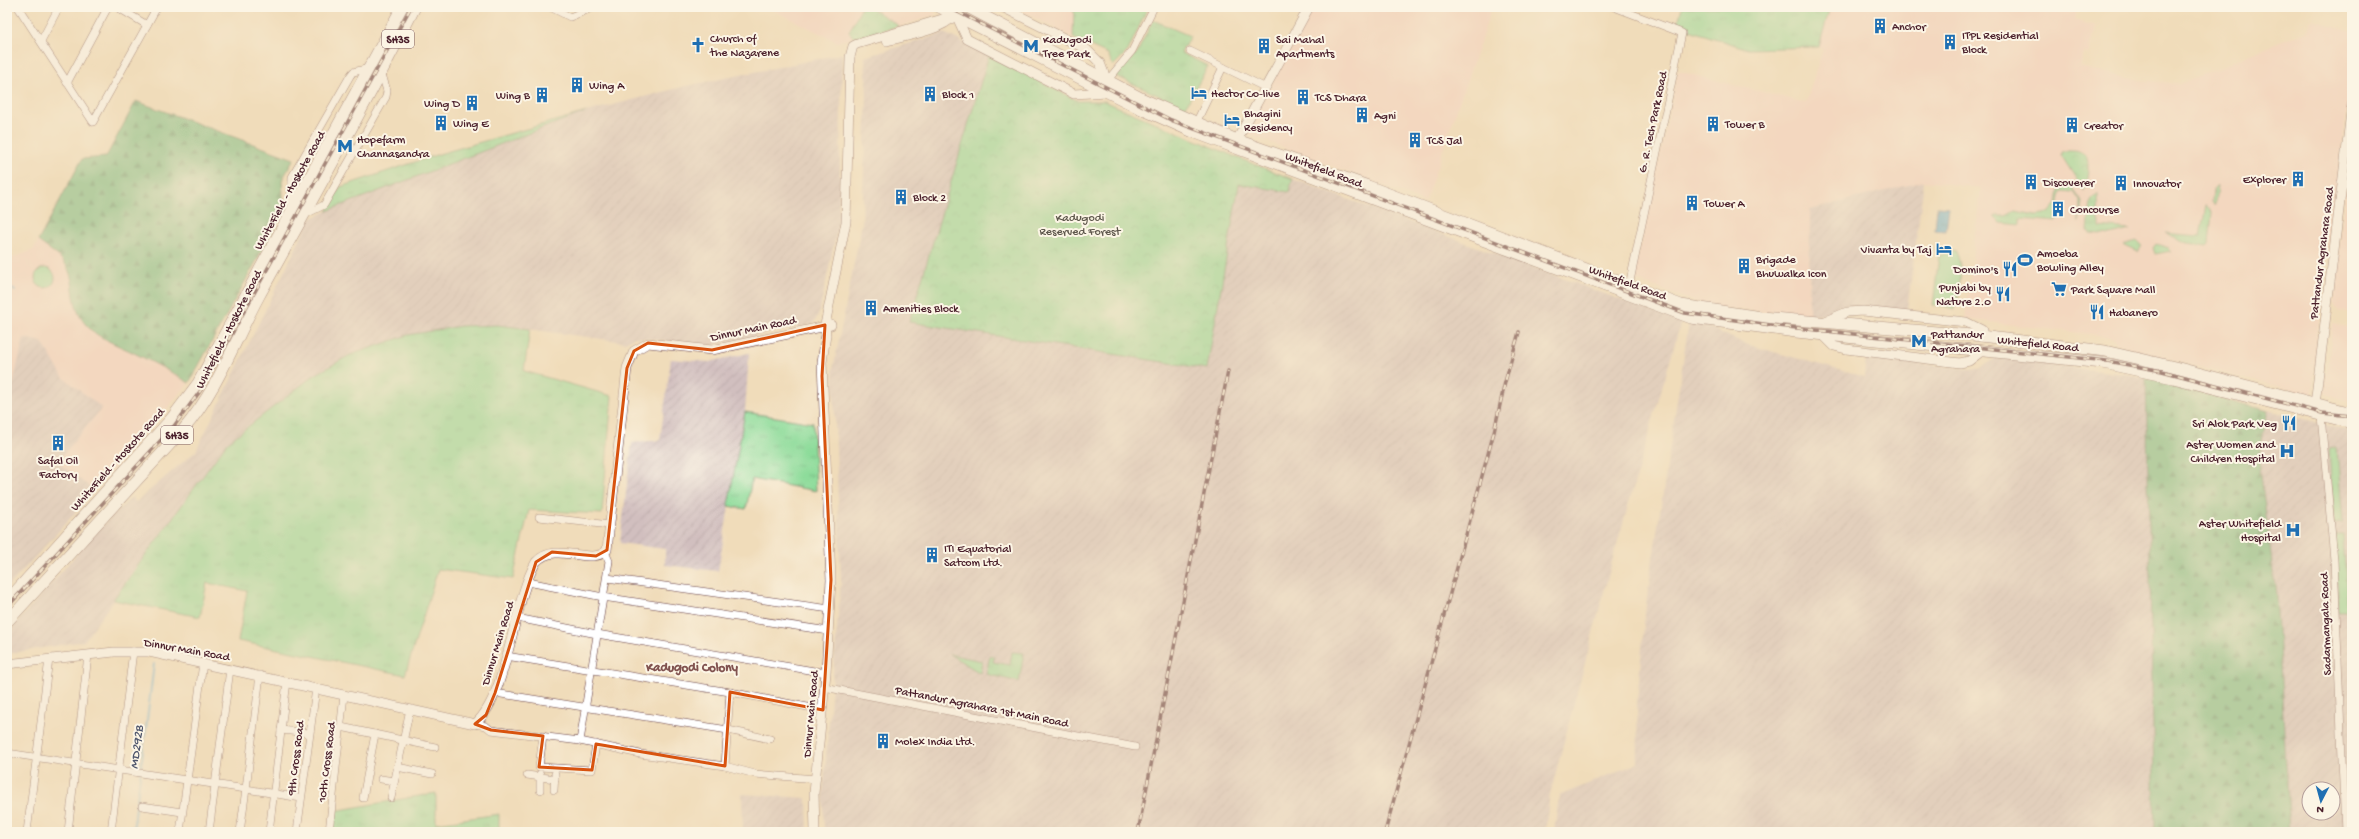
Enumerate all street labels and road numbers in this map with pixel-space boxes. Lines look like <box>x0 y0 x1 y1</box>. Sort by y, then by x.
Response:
road number: SH35 <box>382 30 414 48</box>
street label: G. R. Tech Park Road <box>1636 70 1672 174</box>
street label: WhiteField - Hoskote Road <box>252 128 330 253</box>
street label: Whitefield Road <box>1283 150 1365 192</box>
street label: Pattandur Agrahara Road <box>2308 185 2338 321</box>
street label: Whitefield Road <box>1587 263 1669 305</box>
street label: Whitefield - Hoskote Road <box>194 267 266 392</box>
street label: Dinnur Main Road <box>708 314 798 346</box>
street label: Whitefield Road <box>1997 334 2080 356</box>
street label: WhiteField - Hoskote Road <box>69 405 169 515</box>
road number: SH35 <box>161 426 193 444</box>
street label: Sadarmangala Road <box>2318 571 2336 676</box>
street label: Dinnur Main Road <box>479 599 519 688</box>
street label: Dinnur Main Road <box>142 636 232 666</box>
street label: Dinnur Main Road <box>801 669 823 759</box>
street label: Pattandur Agrahara 1st Main Road <box>893 684 1070 732</box>
street label: 9th Cross Road <box>285 719 309 797</box>
street label: 10th Cross Road <box>316 720 340 804</box>

